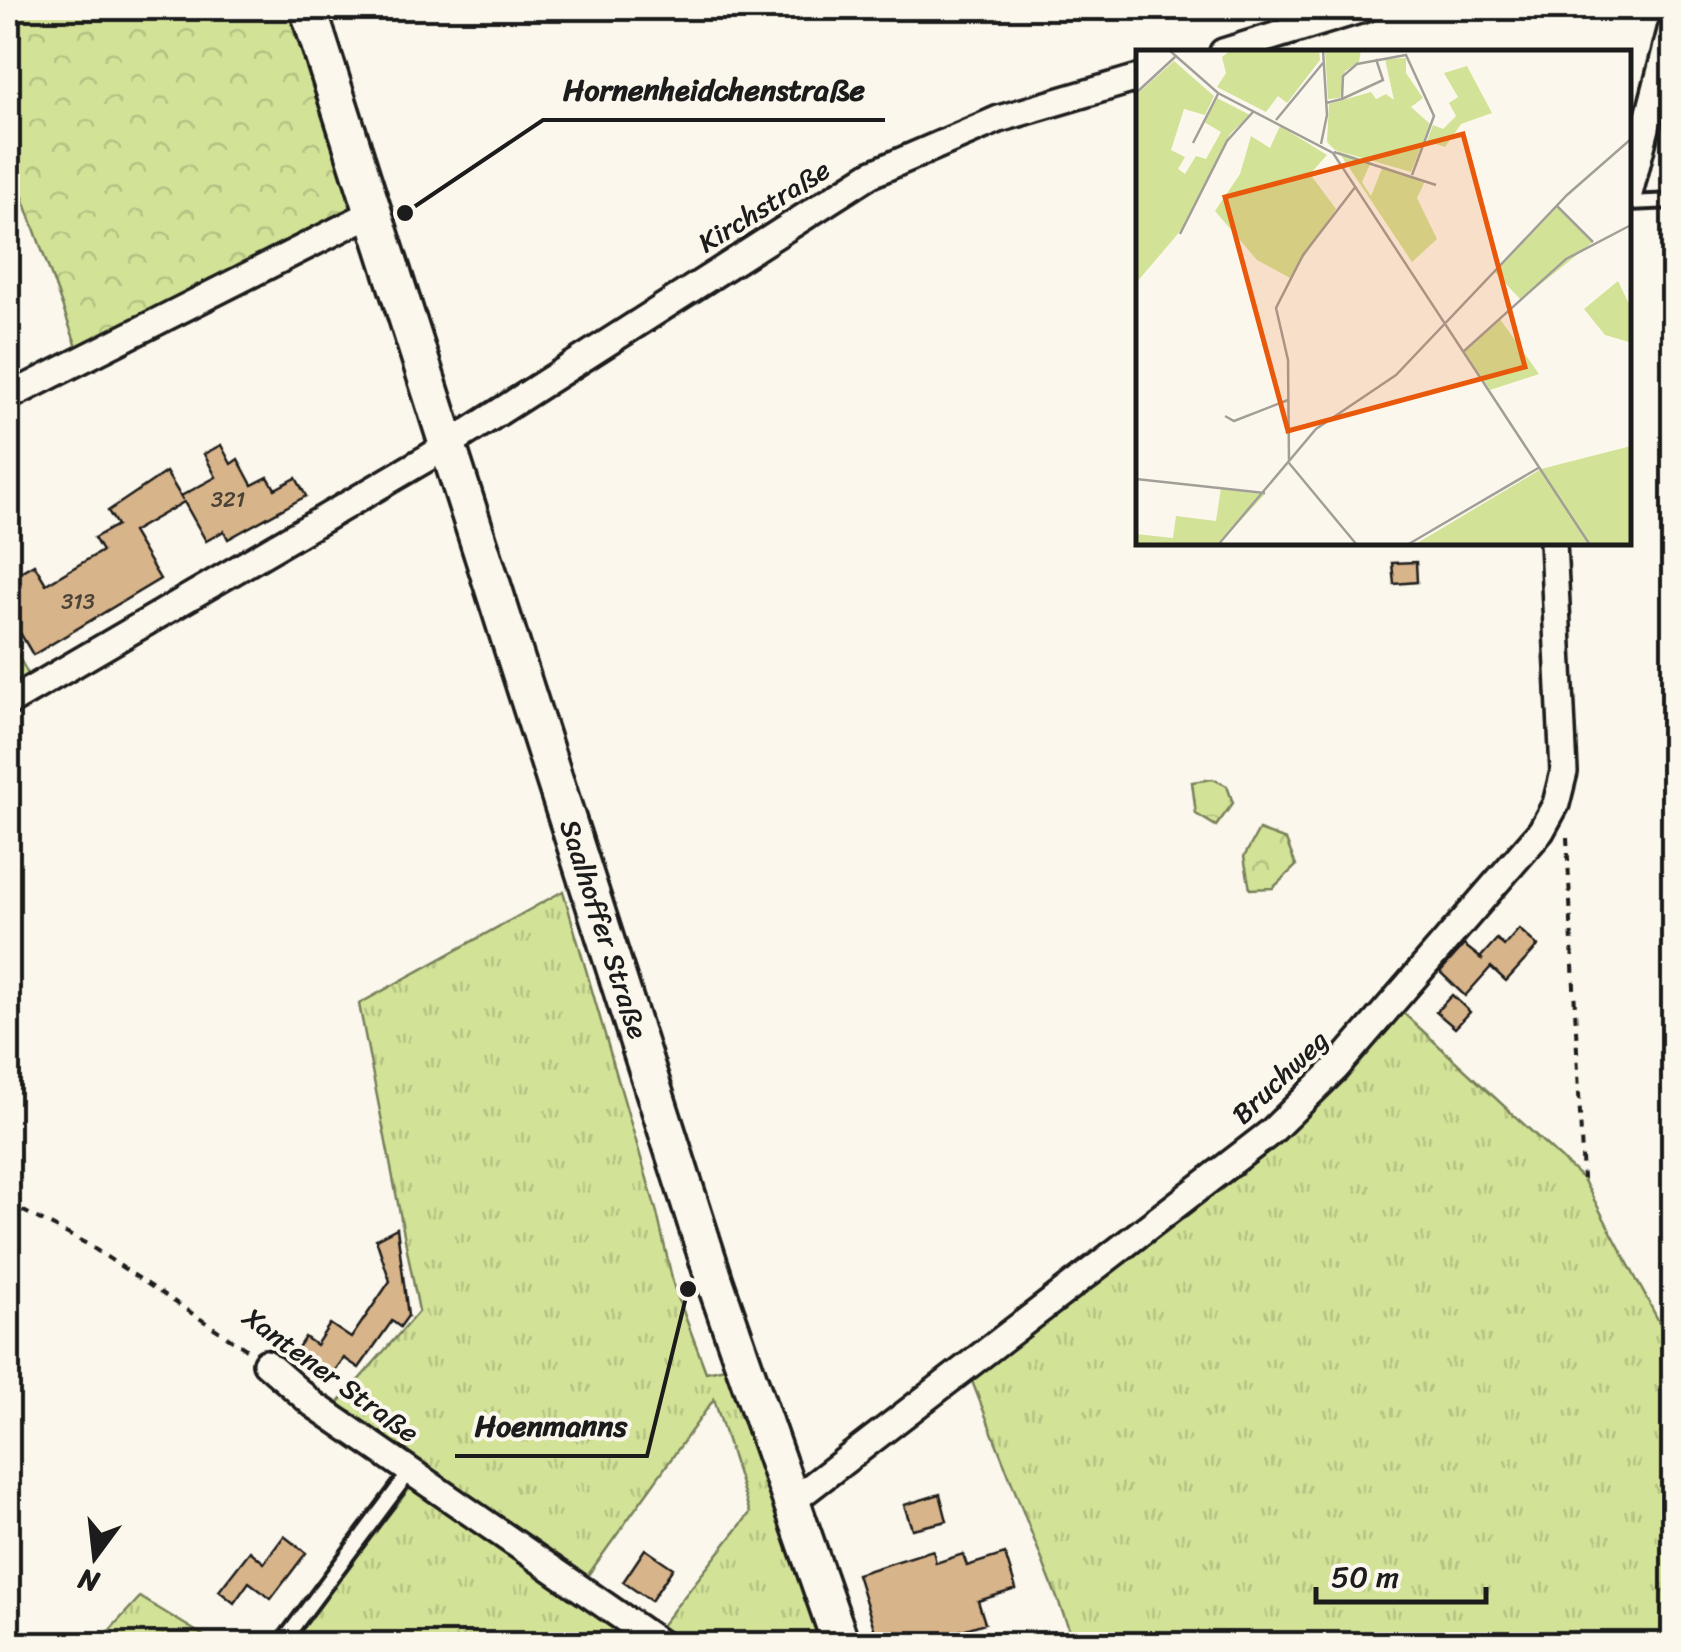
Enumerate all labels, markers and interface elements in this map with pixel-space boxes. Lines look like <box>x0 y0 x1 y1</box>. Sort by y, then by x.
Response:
inset map <box>1136 50 1631 545</box>
callout: Hornenheidchenstraße <box>543 60 885 120</box>
text: Hornenheidchenstraße <box>563 63 866 117</box>
street label: Kirchstraße <box>688 146 840 266</box>
house number: 321 <box>211 480 245 519</box>
house number: 313 <box>61 582 95 621</box>
street label: Saalhoffer Straße <box>545 813 663 1045</box>
street label: Bruchweg <box>1220 1017 1340 1137</box>
street label: Xantener Straße <box>231 1293 430 1456</box>
callout: Hoenmanns <box>455 1396 647 1456</box>
text: Hoenmanns <box>475 1399 628 1453</box>
north arrow <box>45 1507 145 1607</box>
scale bar <box>1316 1542 1486 1604</box>
text: 50 m <box>1331 1550 1399 1604</box>
text: N <box>72 1554 105 1607</box>

